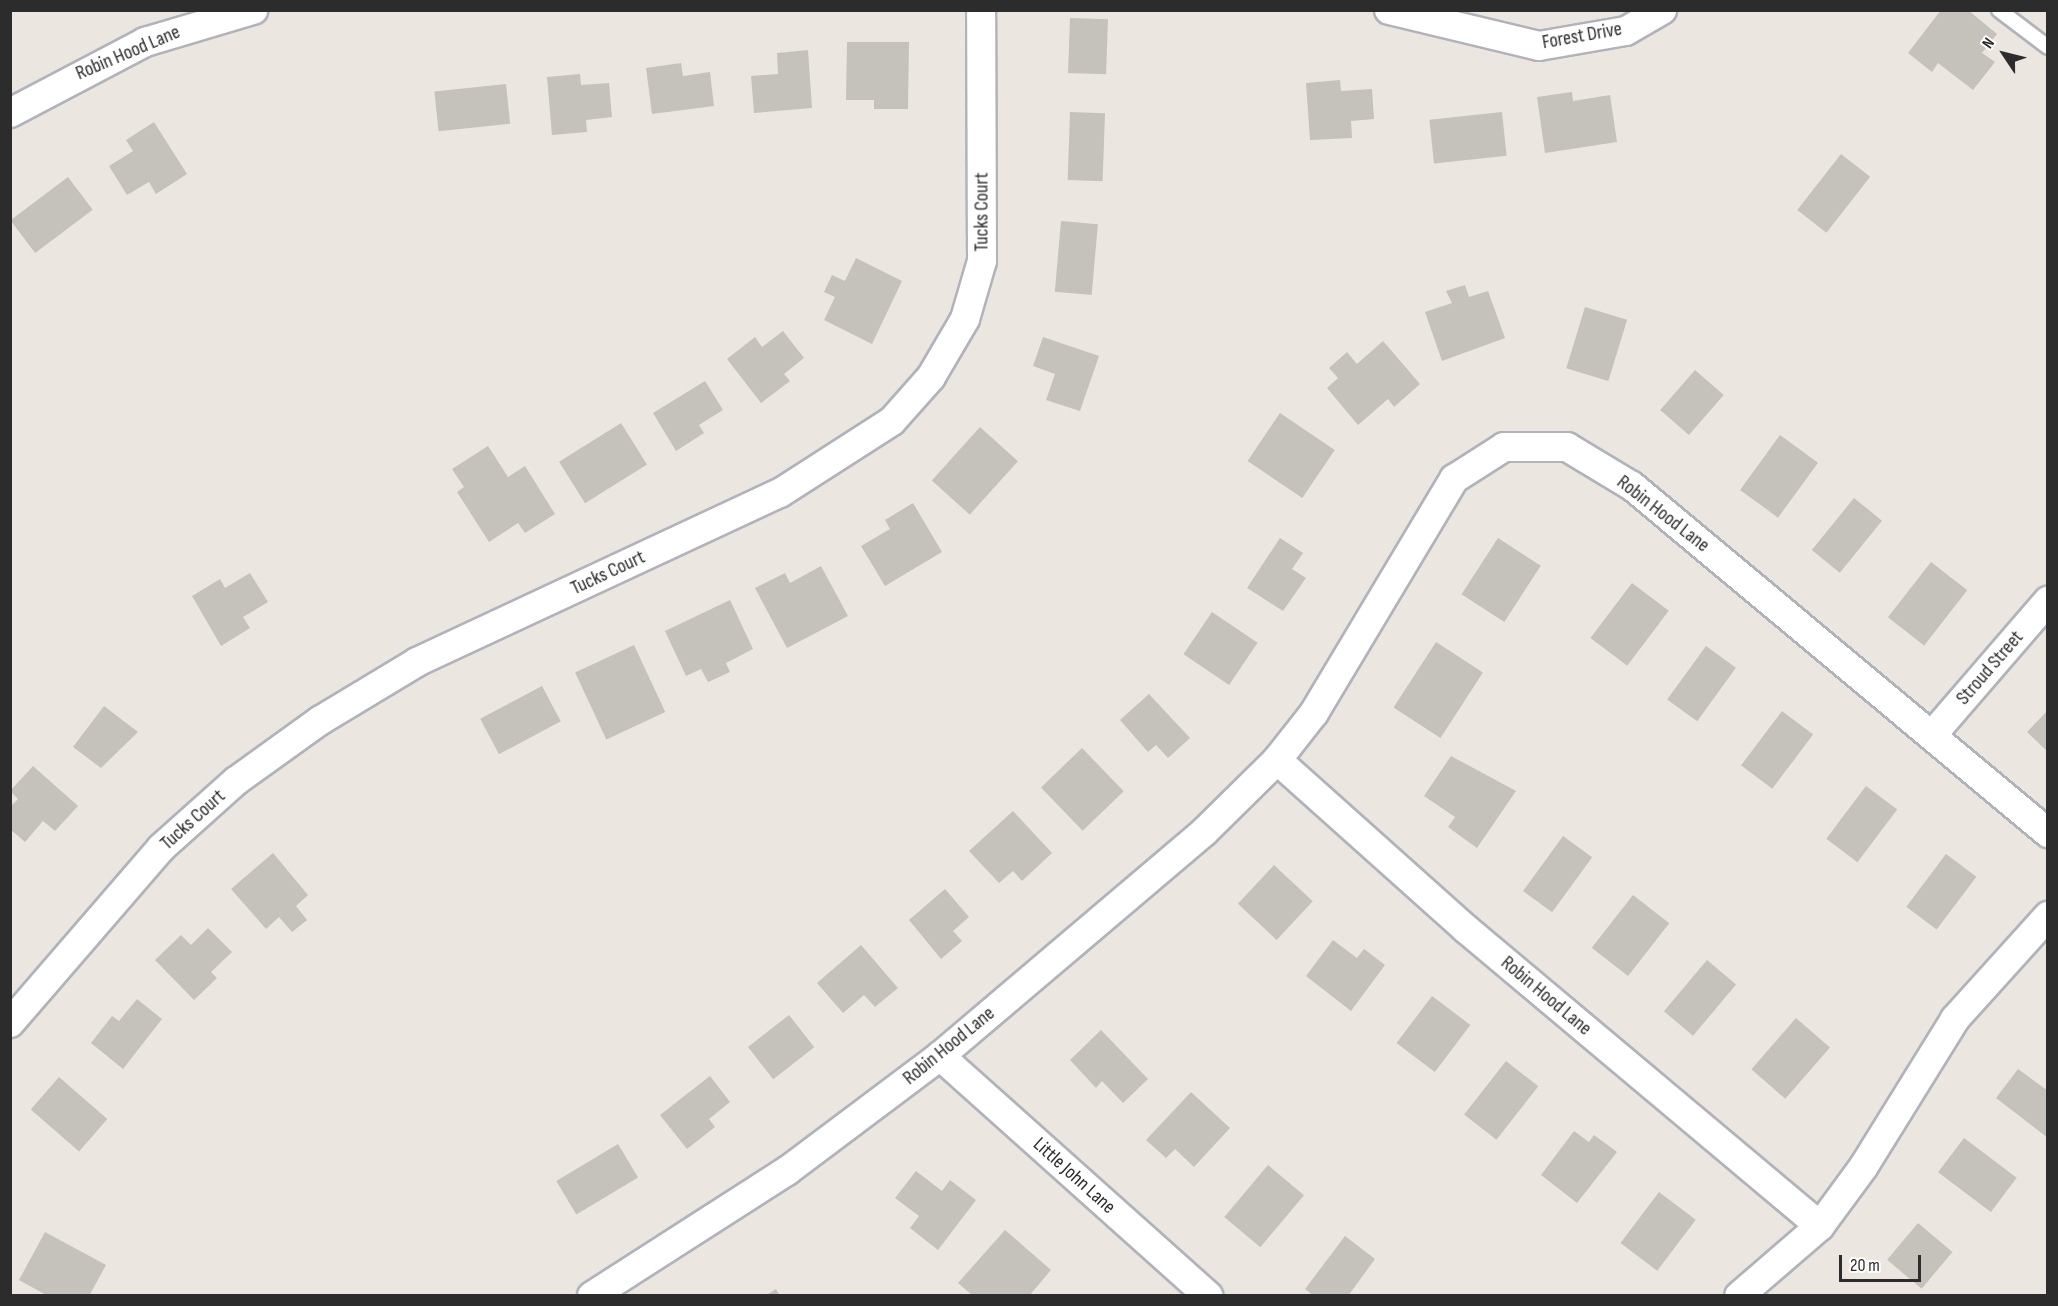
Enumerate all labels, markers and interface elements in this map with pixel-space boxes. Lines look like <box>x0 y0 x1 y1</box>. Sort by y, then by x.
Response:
street label: Forest Drive <box>1540 17 1624 55</box>
street label: Robin Hood Lane <box>72 20 184 86</box>
north arrow <box>1974 24 2034 84</box>
text: N <box>1979 34 1999 52</box>
street label: Tucks Court <box>970 172 994 252</box>
street label: Robin Hood Lane <box>1612 470 1714 558</box>
street label: Tucks Court <box>567 545 649 601</box>
street label: Stroud Street <box>1951 626 2029 710</box>
street label: Tucks Court <box>156 785 230 855</box>
street label: Robin Hood Lane <box>1496 951 1596 1041</box>
street label: Robin Hood Lane <box>898 1002 1000 1090</box>
street label: Little John Lane <box>1028 1133 1120 1219</box>
scale bar <box>1842 1243 1924 1281</box>
text: 20 m <box>1850 1255 1880 1276</box>

